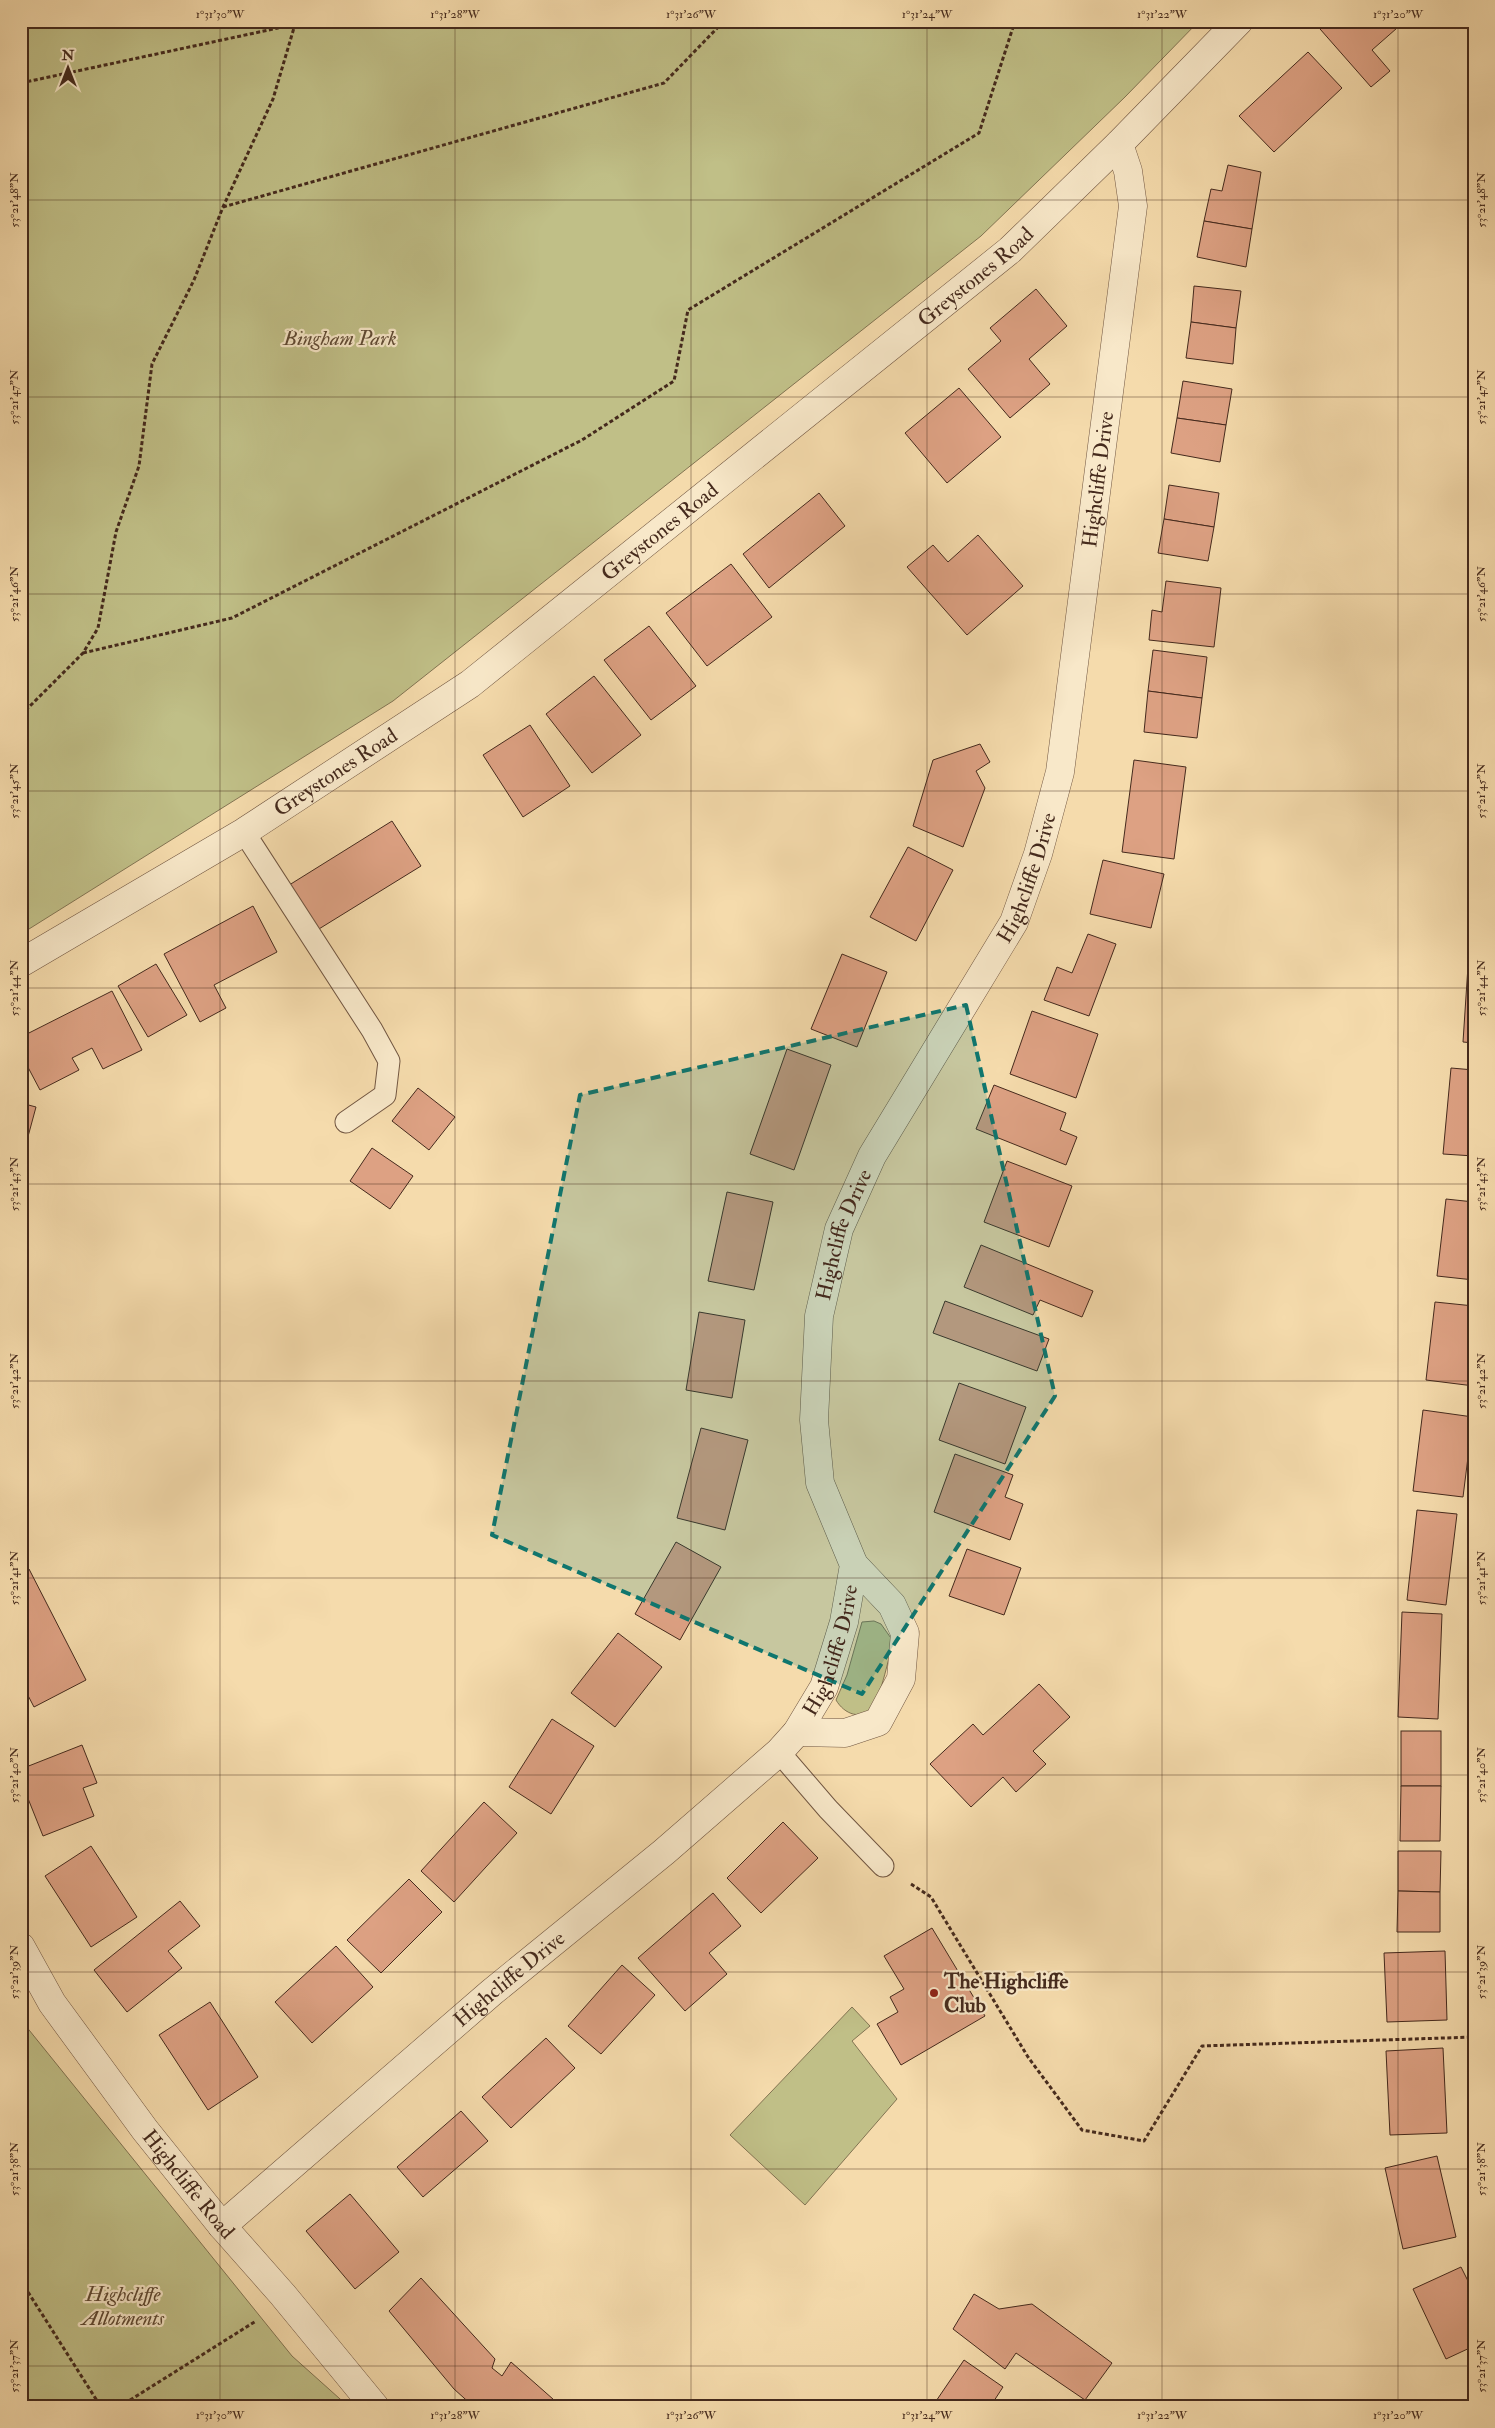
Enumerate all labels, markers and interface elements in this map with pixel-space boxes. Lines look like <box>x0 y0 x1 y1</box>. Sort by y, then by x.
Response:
text: 1°31'30"W <box>196 7 245 22</box>
text: 1°31'28"W <box>430 7 481 22</box>
text: 1°31'26"W <box>666 7 717 22</box>
text: 1°31'24"W <box>902 7 953 22</box>
text: 1°31'22"W <box>1137 7 1188 22</box>
text: 1°31'20"W <box>1373 7 1424 22</box>
north arrow <box>42 42 92 92</box>
text: N <box>61 47 75 64</box>
text: 53°21'48"N <box>7 172 22 228</box>
text: 53°21'48"N <box>1474 172 1489 228</box>
street label: Greystones Road <box>912 220 1040 333</box>
park label: Bingham Park <box>282 325 397 352</box>
text: 53°21'47"N <box>7 369 22 425</box>
text: 53°21'47"N <box>1474 369 1489 425</box>
street label: Highcliffe Drive <box>1076 410 1120 549</box>
street label: Greystones Road <box>596 476 724 587</box>
text: 53°21'46"N <box>7 566 22 622</box>
text: 53°21'46"N <box>1474 566 1489 622</box>
street label: Greystones Road <box>268 721 403 822</box>
text: 53°21'45"N <box>7 763 22 819</box>
text: 53°21'45"N <box>1474 763 1489 819</box>
street label: Highcliffe Drive <box>991 809 1062 948</box>
text: 53°21'44"N <box>7 960 22 1016</box>
text: 53°21'44"N <box>1474 960 1489 1016</box>
text: 53°21'43"N <box>7 1156 22 1211</box>
text: 53°21'43"N <box>1474 1156 1489 1211</box>
street label: Highcliffe Drive <box>810 1165 878 1303</box>
text: 53°21'42"N <box>7 1353 22 1409</box>
text: 53°21'42"N <box>1474 1353 1489 1409</box>
text: 53°21'41"N <box>7 1551 22 1605</box>
text: 53°21'41"N <box>1474 1551 1489 1605</box>
street label: Highcliffe Drive <box>796 1582 864 1721</box>
text: 53°21'40"N <box>7 1747 22 1803</box>
text: 53°21'40"N <box>1474 1747 1489 1803</box>
street label: Highcliffe Drive <box>448 1924 571 2033</box>
text: 53°21'39"N <box>7 1945 22 1999</box>
text: 53°21'39"N <box>1474 1945 1489 1999</box>
place label: The Highcliffe Club <box>943 1968 1068 2019</box>
marker: The Highcliffe Club <box>928 1987 940 1999</box>
street label: Highcliffe Road <box>136 2124 241 2245</box>
text: 53°21'38"N <box>7 2142 22 2196</box>
text: 53°21'38"N <box>1474 2142 1489 2196</box>
park label: Highcliffe Allotments <box>80 2281 165 2332</box>
text: 53°21'37"N <box>7 2339 22 2393</box>
text: 53°21'37"N <box>1474 2339 1489 2393</box>
text: 1°31'30"W <box>196 2408 245 2423</box>
text: 1°31'28"W <box>430 2408 481 2423</box>
text: 1°31'26"W <box>666 2408 717 2423</box>
text: 1°31'24"W <box>902 2408 953 2423</box>
text: 1°31'22"W <box>1137 2408 1188 2423</box>
text: 1°31'20"W <box>1373 2408 1424 2423</box>

